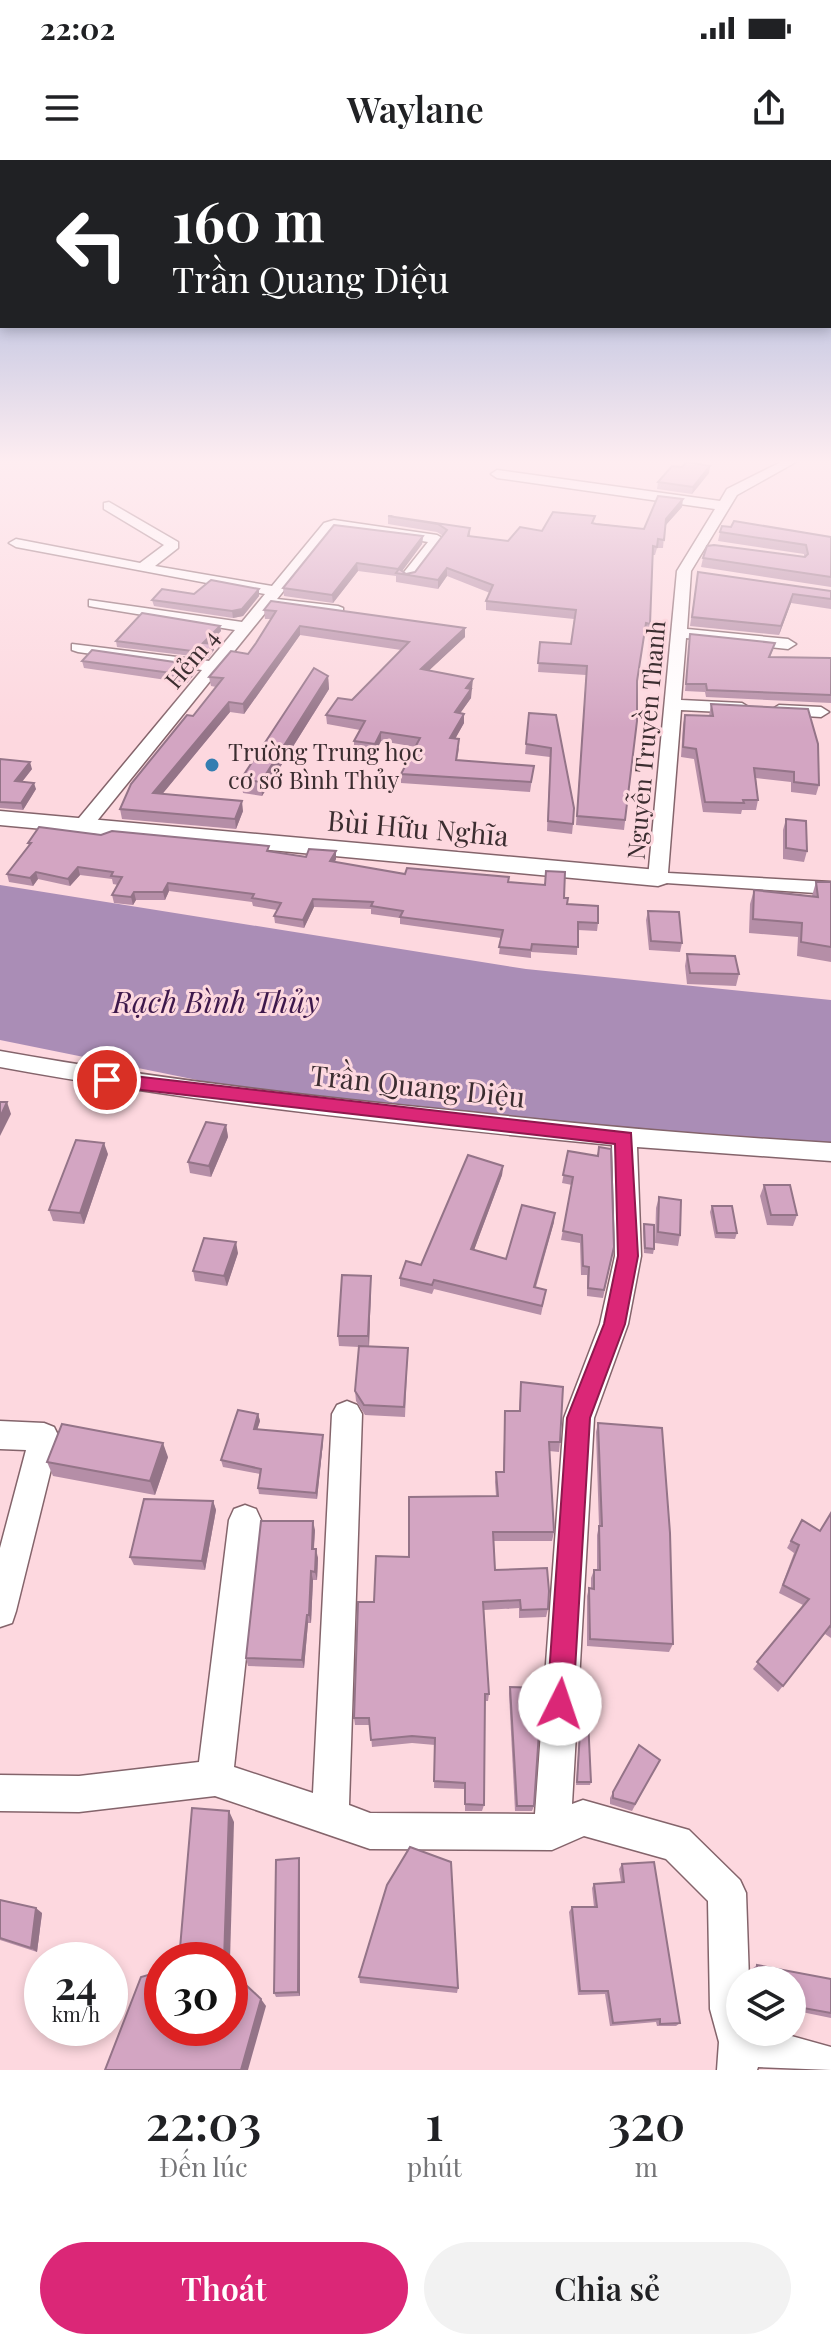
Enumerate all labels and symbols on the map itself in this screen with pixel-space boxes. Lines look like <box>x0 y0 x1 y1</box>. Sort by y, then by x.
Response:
street label: Nguyễn Truyền Thanh <box>618 619 671 861</box>
street label: Hẻm 4 <box>157 621 225 695</box>
place label: Trường Trung học cơ sở Bình Thủy <box>228 735 423 795</box>
marker: Trường Trung học cơ sở Bình Thủy <box>203 756 221 774</box>
street label: Bùi Hữu Nghĩa <box>326 801 510 853</box>
water label: Rạch Bình Thủy <box>111 981 320 1021</box>
pin <box>73 1046 141 1114</box>
street label: Trần Quang Diệu <box>309 1054 527 1115</box>
position arrow <box>518 1662 602 1746</box>
speed limit sign: 30 <box>144 1942 248 2046</box>

